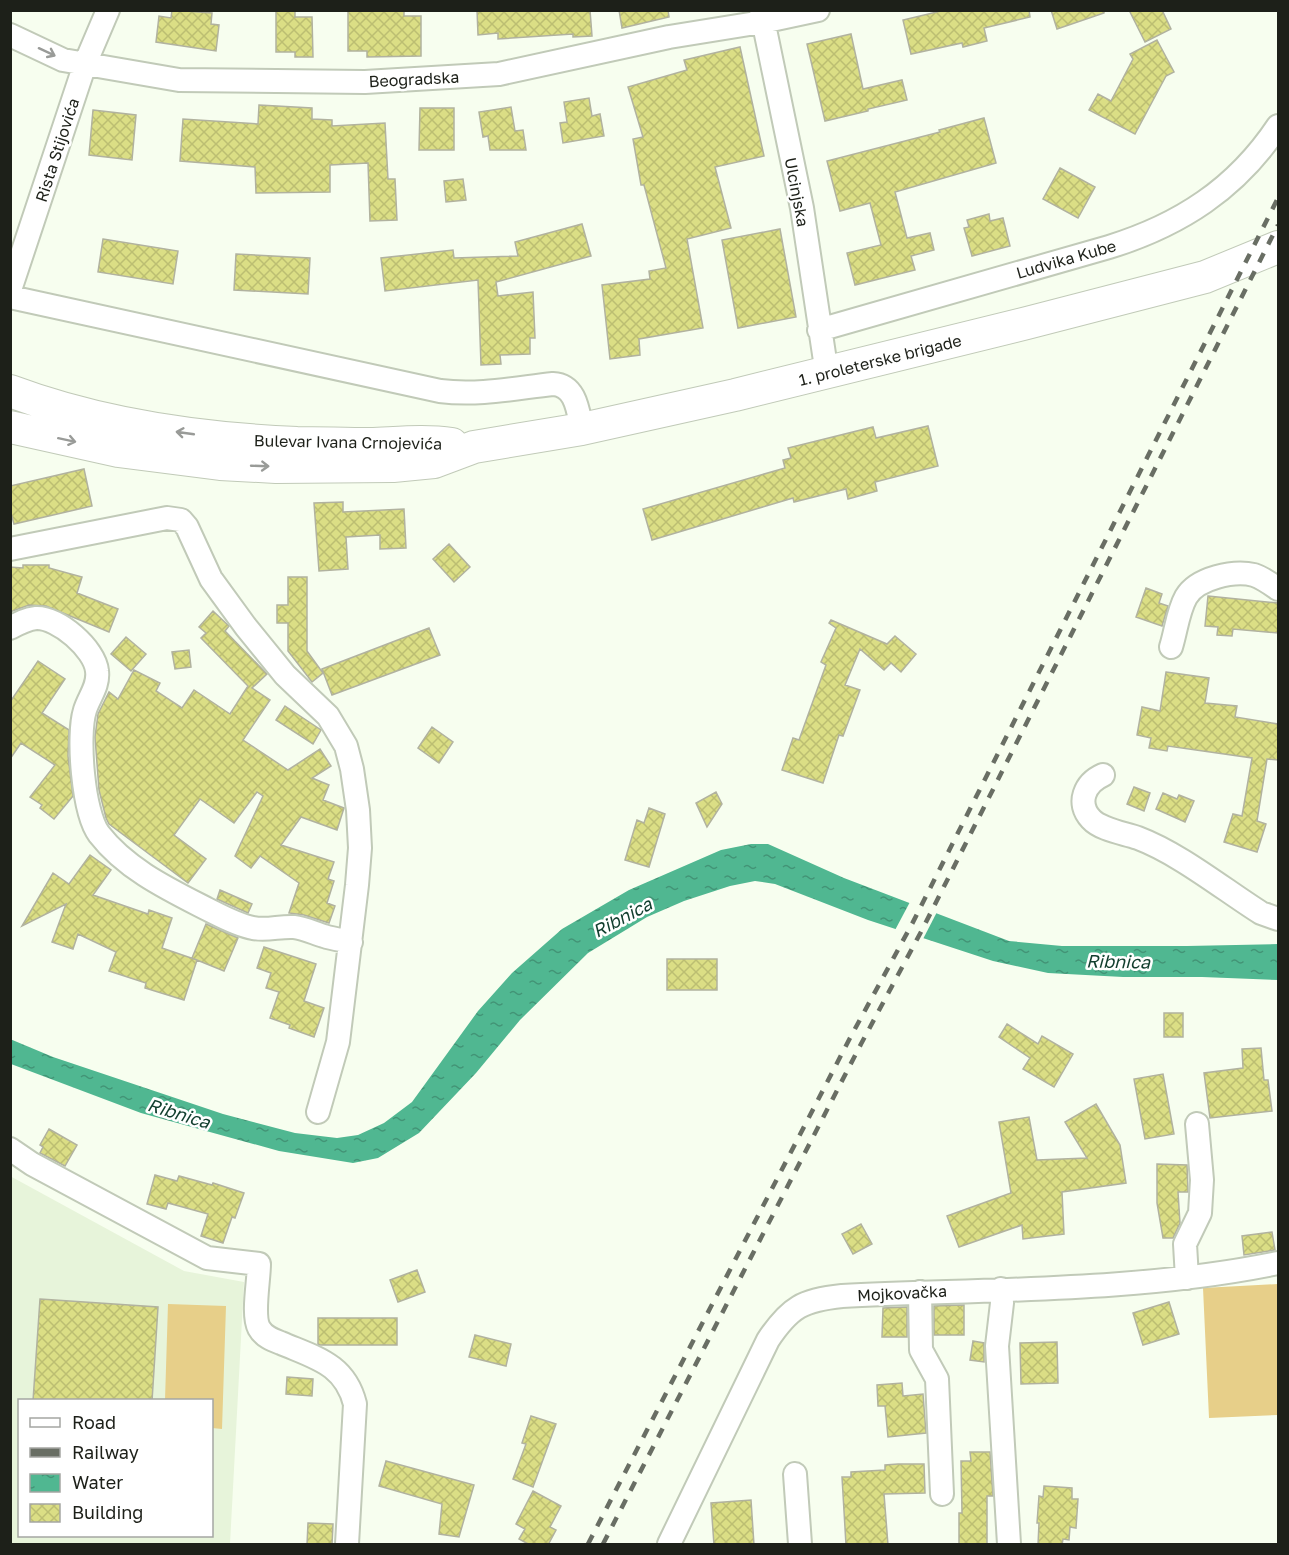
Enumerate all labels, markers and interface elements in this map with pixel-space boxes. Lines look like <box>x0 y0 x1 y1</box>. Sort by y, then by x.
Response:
one-way arrow <box>38 48 56 59</box>
street label: Beogradska <box>368 67 460 91</box>
street label: Rista Stijovića <box>31 95 83 205</box>
street label: Ulcinjska <box>780 156 814 228</box>
street label: Ludvika Kube <box>1014 235 1118 283</box>
street label: 1. proleterske brigade <box>797 330 963 390</box>
one-way arrow <box>176 427 196 438</box>
street label: Bulevar Ivana Crnojevića <box>254 430 442 454</box>
one-way arrow <box>57 435 77 446</box>
one-way arrow <box>250 460 270 472</box>
water label: Ribnica <box>589 892 656 942</box>
water label: Ribnica <box>1086 949 1151 973</box>
water label: Ribnica <box>145 1093 214 1133</box>
street label: Mojkovačka <box>857 1281 947 1305</box>
legend <box>18 1399 213 1537</box>
text: Road <box>72 1411 116 1433</box>
text: Railway <box>72 1441 139 1463</box>
text: Water <box>72 1471 123 1493</box>
text: Building <box>72 1501 143 1523</box>

